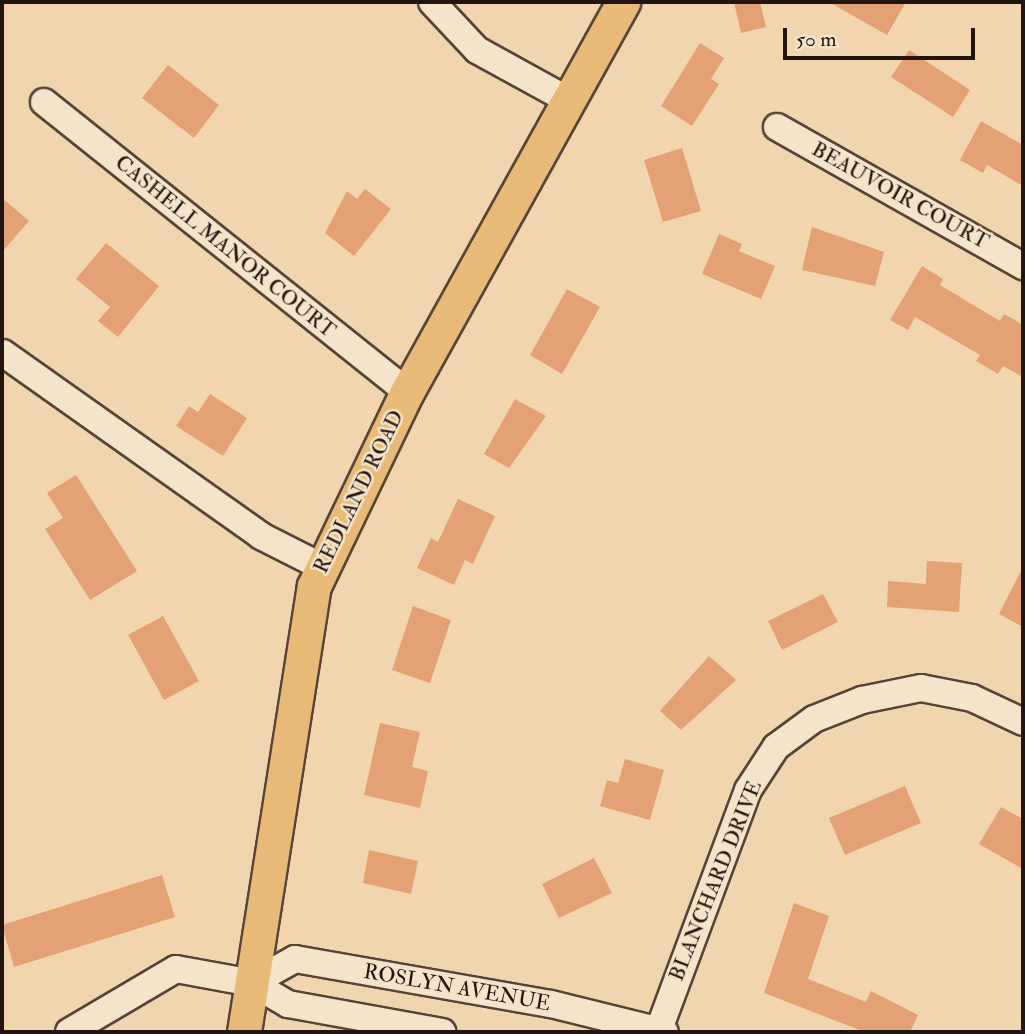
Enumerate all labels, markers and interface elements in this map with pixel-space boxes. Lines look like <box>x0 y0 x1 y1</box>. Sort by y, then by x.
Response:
scale bar <box>787 14 979 58</box>
text: 50 m <box>796 26 837 53</box>
street label: BEAUVOIR COURT <box>807 137 993 255</box>
street label: CASHELL MANOR COURT <box>110 150 340 344</box>
street label: REDLAND ROAD <box>309 406 409 578</box>
street label: BLANCHARD DRIVE <box>664 777 768 985</box>
street label: ROSLYN AVENUE <box>362 959 552 1017</box>

